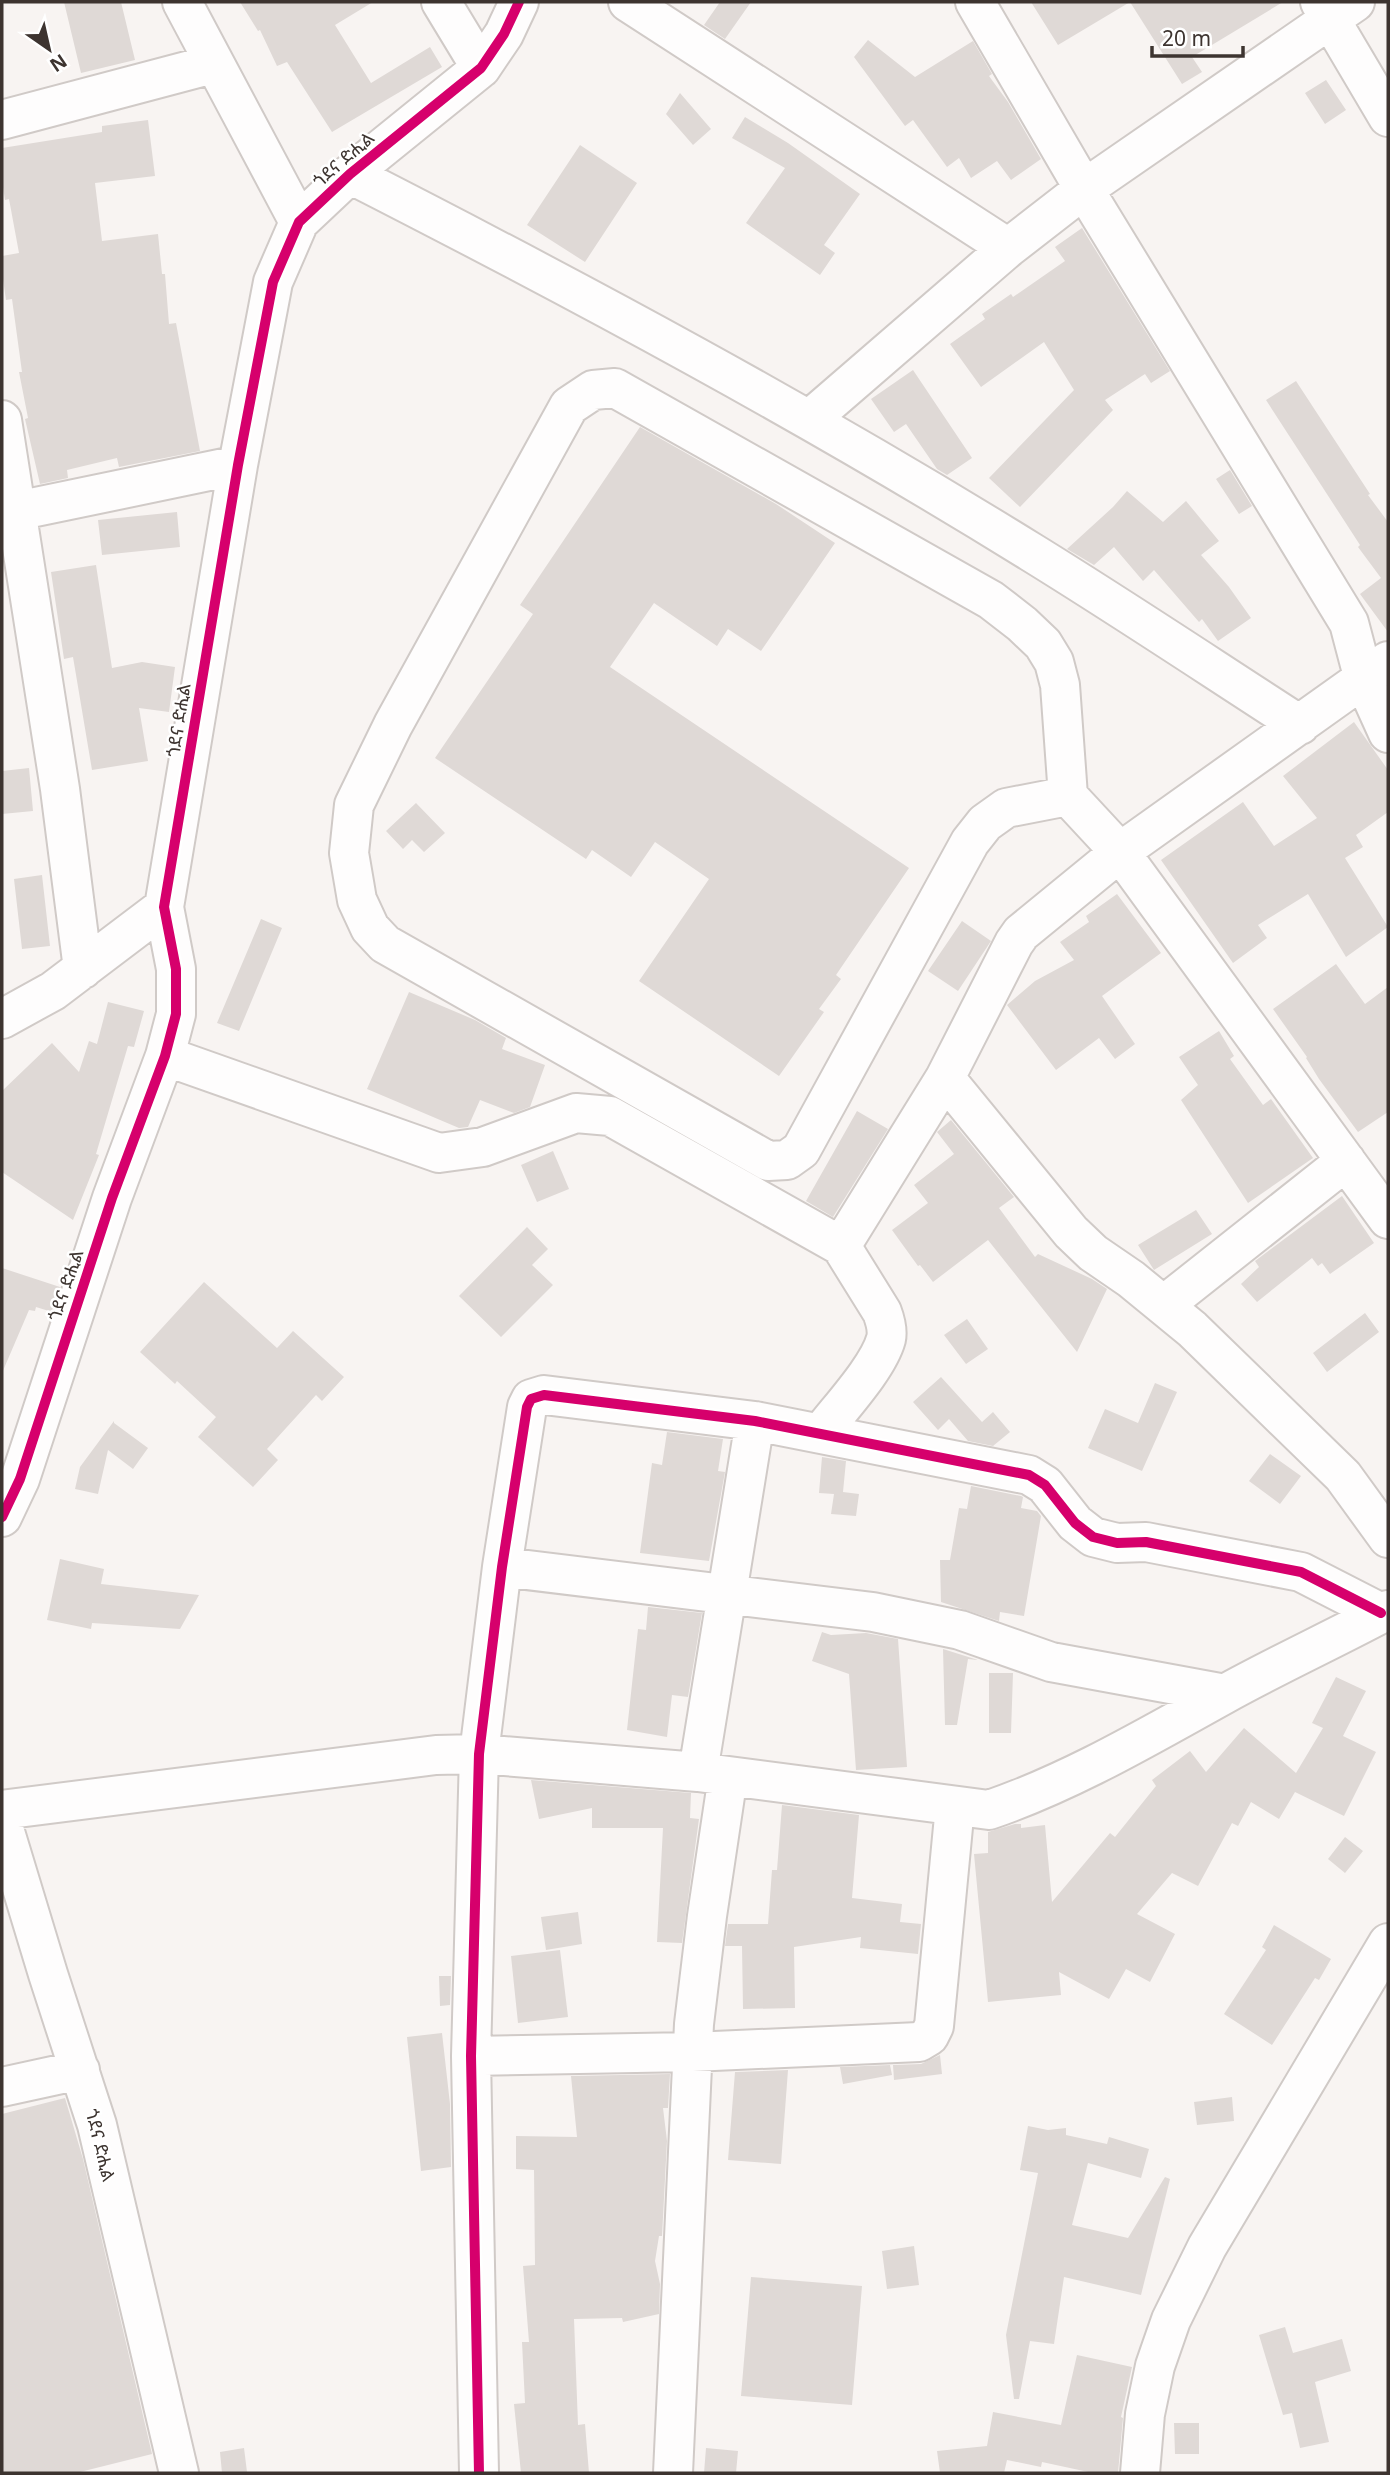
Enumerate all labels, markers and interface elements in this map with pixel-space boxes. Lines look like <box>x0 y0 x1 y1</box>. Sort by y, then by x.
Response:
north arrow <box>14 14 84 84</box>
scale bar <box>1152 14 1243 58</box>
text: 20 m <box>1162 24 1211 52</box>
text: N <box>45 48 72 78</box>
street label: ጎደና ድሒል <box>307 126 379 192</box>
street label: ጎደና ድሒል <box>160 682 196 758</box>
street label: ጎደና ድሒል <box>42 1246 88 1324</box>
street label: ጎደና ድሒል <box>80 2106 122 2184</box>

